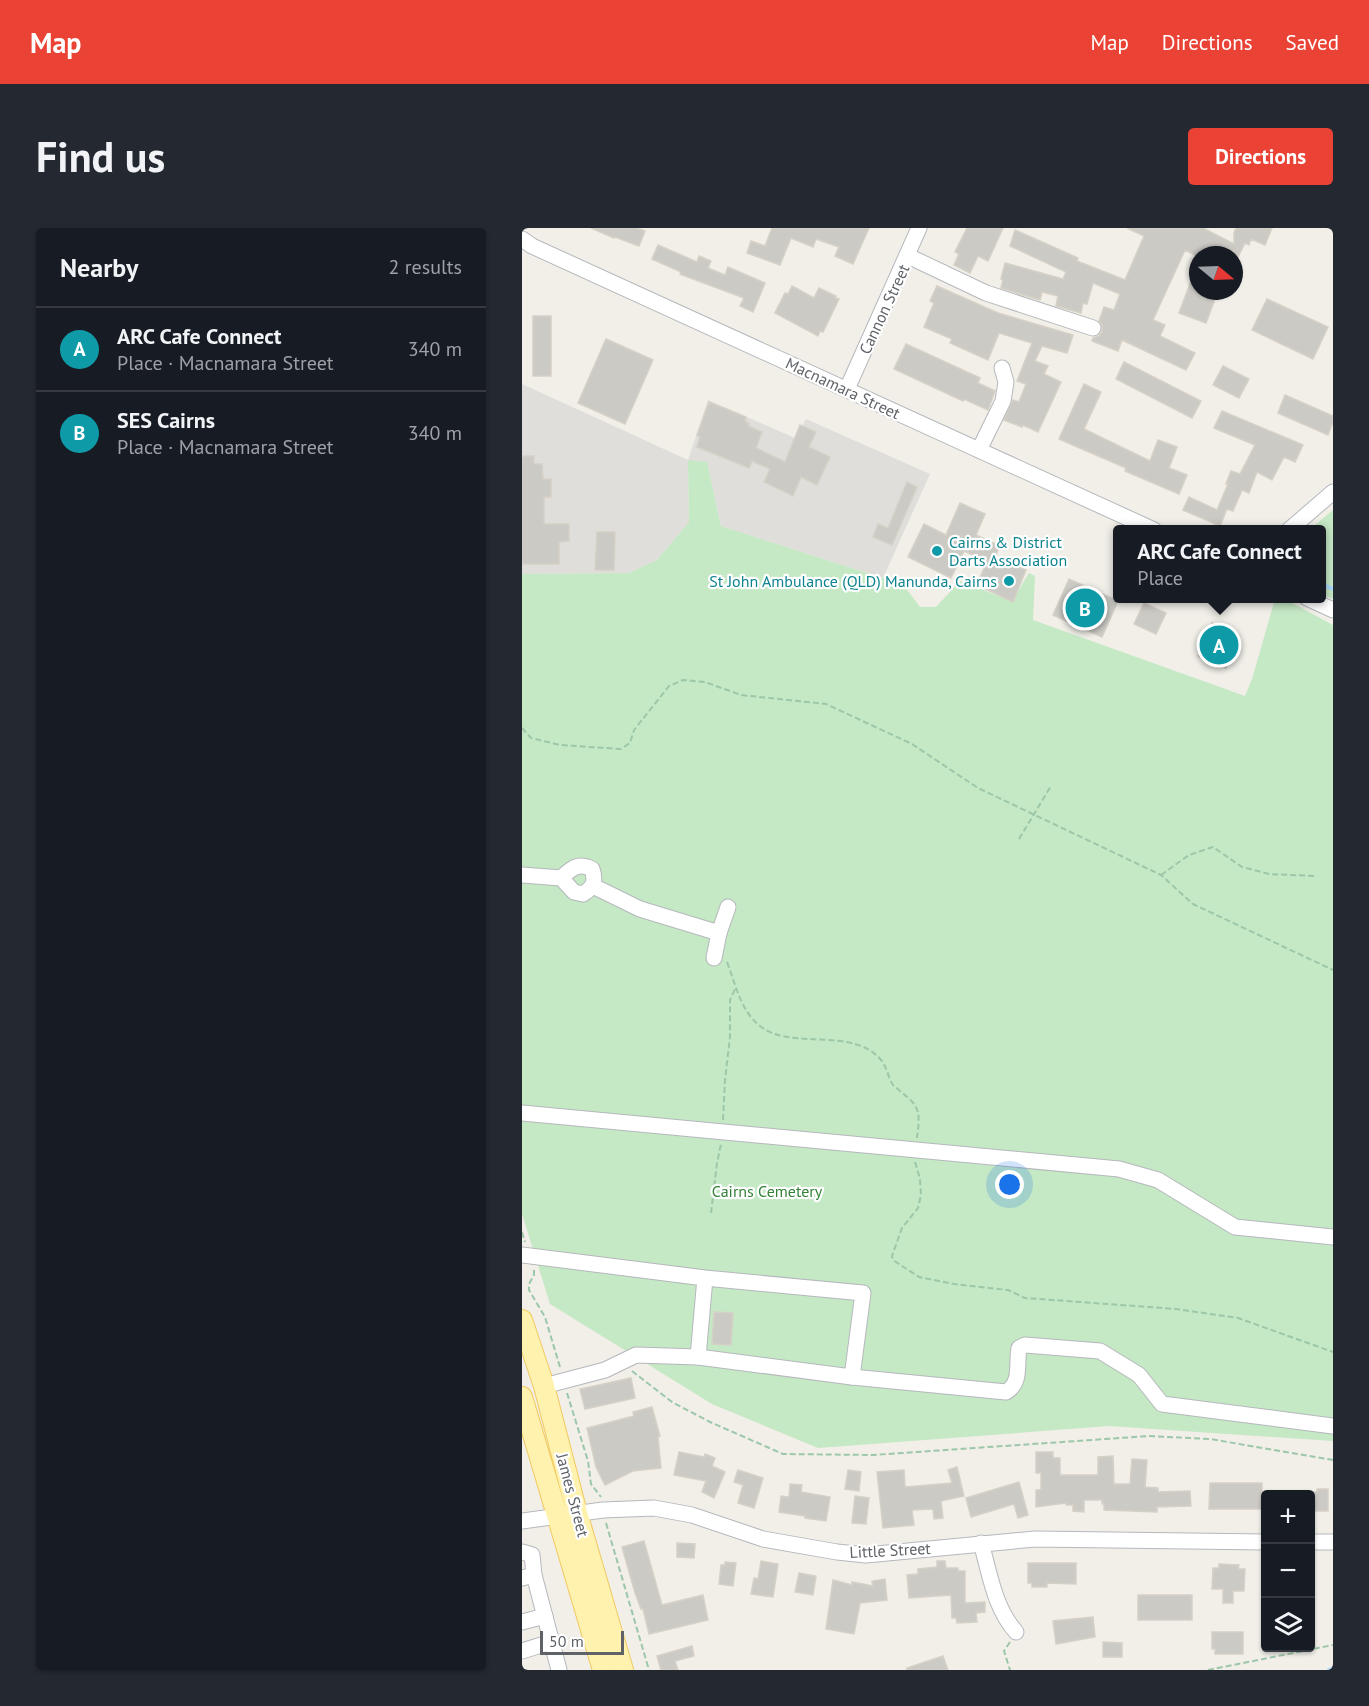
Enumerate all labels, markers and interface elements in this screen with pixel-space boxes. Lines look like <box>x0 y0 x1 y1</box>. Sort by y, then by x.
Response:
text: Map <box>30 24 81 61</box>
text: Map <box>1090 29 1129 56</box>
text: Directions <box>1162 29 1253 56</box>
text: Saved <box>1286 29 1339 56</box>
button: Directions <box>1188 128 1333 185</box>
text: Find us <box>36 129 165 184</box>
north arrow <box>1189 246 1243 300</box>
text: Nearby <box>60 251 138 284</box>
text: 2 results <box>389 254 462 280</box>
street label: Cannon Street <box>854 260 914 357</box>
text: ARC Cafe Connect <box>117 322 281 350</box>
text: A <box>73 336 86 362</box>
text: 340 m <box>408 336 462 362</box>
text: Place · Macnamara Street <box>117 350 334 376</box>
street label: Macnamara Street <box>783 353 904 423</box>
text: SES Cairns <box>117 406 215 434</box>
text: B <box>74 420 85 446</box>
text: 340 m <box>408 420 462 446</box>
text: Place · Macnamara Street <box>117 434 334 460</box>
popup <box>1113 525 1326 603</box>
place label: Cairns & District Darts Association <box>949 532 1067 570</box>
text: ARC Cafe Connect <box>1137 537 1302 565</box>
marker: Cairns & District Darts Association <box>930 544 944 558</box>
text: Place <box>1137 565 1183 591</box>
place label: St John Ambulance (QLD) Manunda, Cairns <box>709 571 997 591</box>
marker: St John Ambulance (QLD) Manunda, Cairns <box>1002 574 1016 588</box>
pin: B <box>1066 586 1104 631</box>
pin: A <box>1200 622 1238 668</box>
your location <box>995 1170 1024 1199</box>
park label: Cairns Cemetery <box>712 1181 823 1201</box>
street label: James Street <box>552 1450 594 1539</box>
map controls <box>1261 1490 1315 1652</box>
button: + <box>1261 1490 1315 1544</box>
street label: Little Street <box>849 1538 932 1562</box>
button: − <box>1261 1544 1315 1598</box>
button: layers <box>1261 1598 1315 1652</box>
scale bar <box>540 1628 624 1656</box>
text: 50 m <box>549 1631 584 1651</box>

